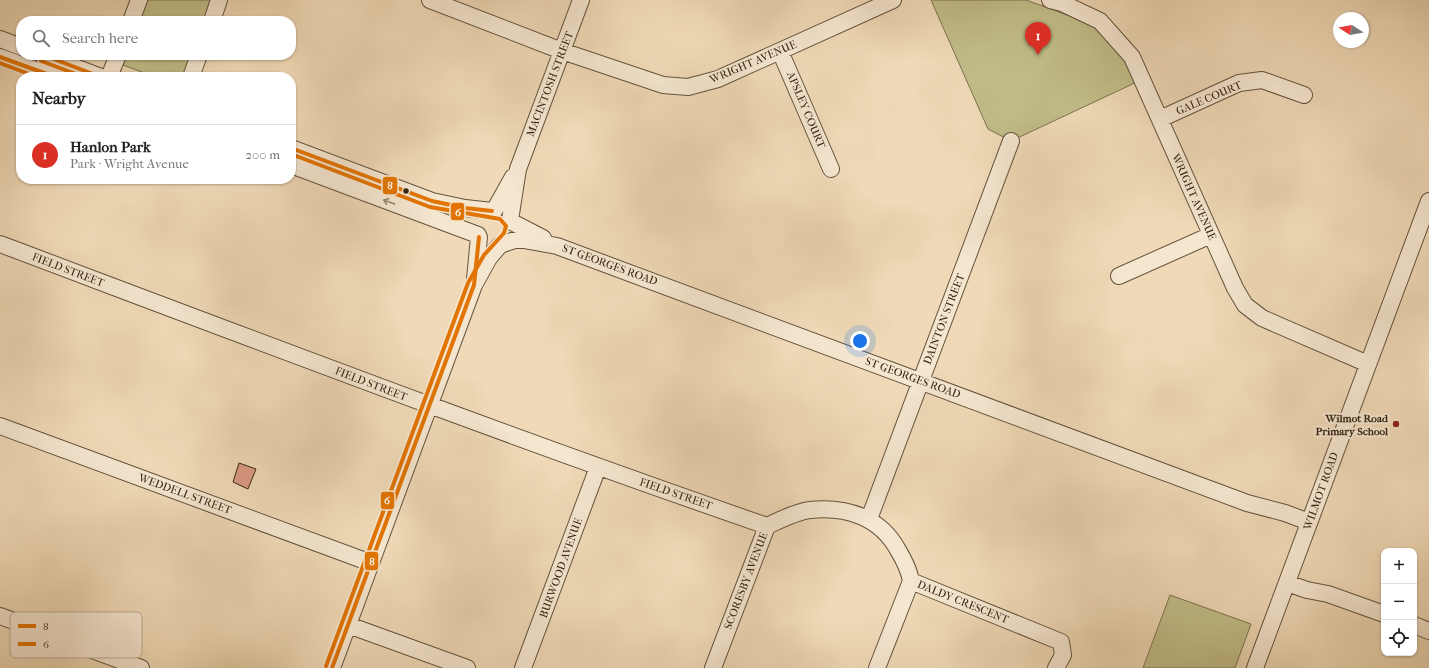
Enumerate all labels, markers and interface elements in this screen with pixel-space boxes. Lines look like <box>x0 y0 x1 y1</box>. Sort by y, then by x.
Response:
north arrow <box>1333 12 1369 48</box>
search box <box>16 16 296 60</box>
pin: 1 <box>1025 22 1051 55</box>
icon: search <box>30 27 52 49</box>
text: Search here <box>62 29 138 47</box>
street label: MACINTOSH STREET <box>524 29 576 139</box>
street label: WRIGHT AVENUE <box>707 38 799 87</box>
street label: APSLEY COURT <box>784 69 828 151</box>
street label: GALE COURT <box>1174 78 1244 118</box>
text: Nearby <box>32 88 86 108</box>
text: Hanlon Park <box>70 138 151 156</box>
text: 1 <box>43 147 47 162</box>
text: 200 m <box>245 147 280 162</box>
street label: WRIGHT AVENUE <box>1169 151 1219 242</box>
text: Park · Wright Avenue <box>70 156 189 171</box>
line badge: 8 <box>382 176 398 195</box>
text: 8 <box>387 179 393 192</box>
unlabelled marker <box>401 186 411 196</box>
one-way arrow <box>384 197 396 205</box>
line badge: 6 <box>450 202 465 221</box>
text: 6 <box>455 206 462 219</box>
street label: ST GEORGES ROAD <box>561 242 659 288</box>
street label: FIELD STREET <box>30 250 106 290</box>
street label: DAINTON STREET <box>921 271 968 366</box>
your location <box>850 331 870 351</box>
street label: ST GEORGES ROAD <box>864 355 962 401</box>
street label: FIELD STREET <box>333 364 409 404</box>
place label: Wilmot Road Primary School <box>1316 412 1389 438</box>
marker: Wilmot Road Primary School <box>1391 419 1401 429</box>
street label: WILMOT ROAD <box>1301 450 1341 533</box>
street label: WEDDELL STREET <box>136 471 234 517</box>
street label: FIELD STREET <box>638 475 715 513</box>
line badge: 6 <box>380 491 395 510</box>
text: 6 <box>384 494 391 507</box>
street label: BURWOOD AVENUE <box>537 516 585 620</box>
street label: SCORESBY AVENUE <box>721 530 771 631</box>
map controls <box>1381 548 1417 656</box>
button: + <box>1381 548 1417 584</box>
line badge: 8 <box>364 551 379 571</box>
text: 8 <box>369 555 375 568</box>
street label: DALDY CRESCENT <box>915 578 1011 627</box>
button: − <box>1381 584 1417 620</box>
legend <box>10 612 142 658</box>
text: 8 <box>43 620 49 633</box>
button: locate <box>1381 620 1417 656</box>
text: 6 <box>43 638 49 651</box>

